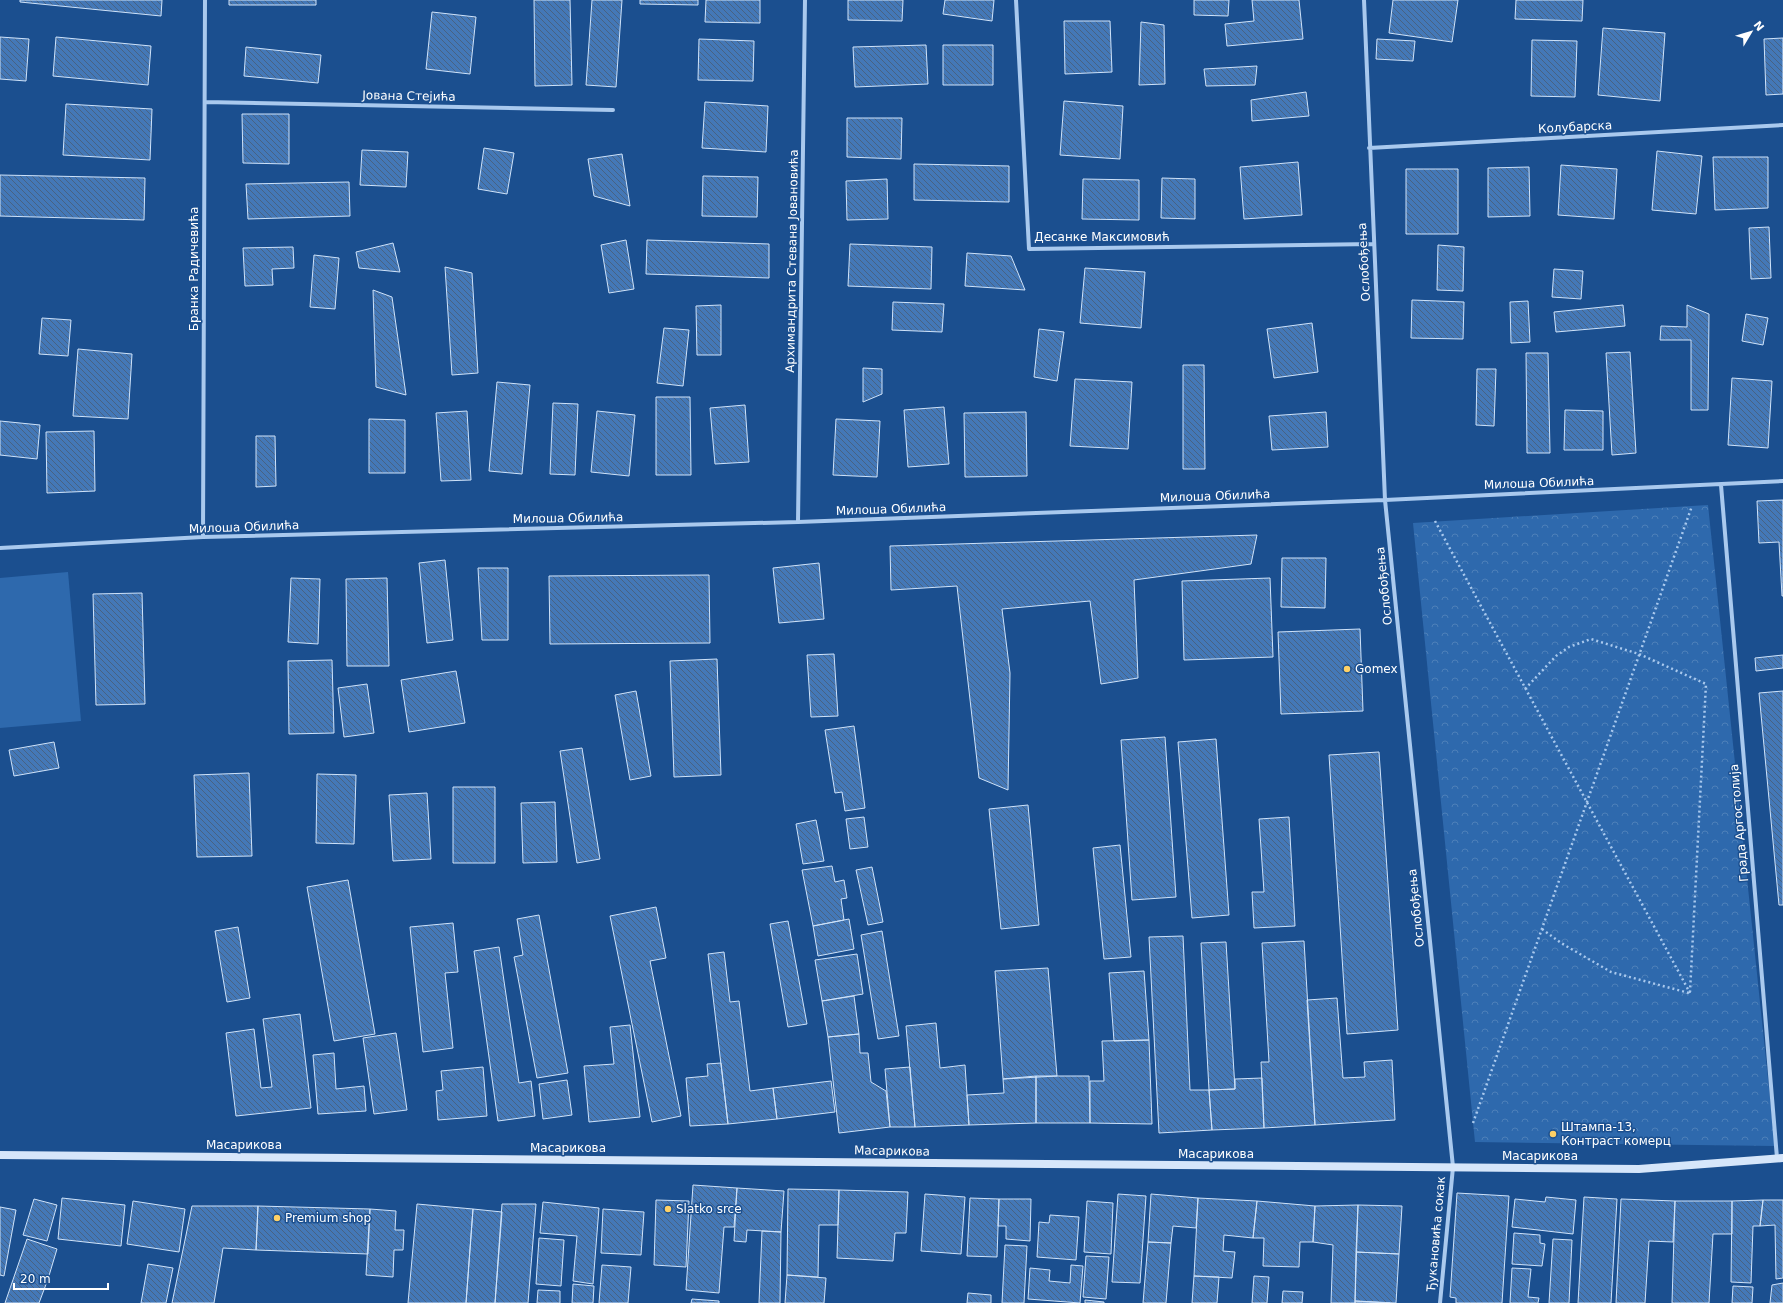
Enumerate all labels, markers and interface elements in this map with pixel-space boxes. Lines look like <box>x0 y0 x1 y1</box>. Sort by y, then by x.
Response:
north arrow <box>1731 12 1771 52</box>
text: N <box>1751 19 1766 34</box>
street label: Јована Стејића <box>361 88 456 104</box>
street label: Колубарска <box>1538 118 1612 136</box>
street label: Архимандрита Стевана Јовановића <box>783 149 801 373</box>
street label: Бранка Радичевића <box>187 207 201 331</box>
street label: Ослобођења <box>1355 222 1373 302</box>
street label: Десанке Максимовић <box>1034 230 1170 244</box>
street label: Милоша Обилића <box>1483 474 1595 492</box>
street label: Милоша Обилића <box>1159 487 1271 505</box>
street label: Милоша Обилића <box>835 500 947 518</box>
street label: Милоша Обилића <box>513 510 623 526</box>
street label: Милоша Обилића <box>188 518 300 536</box>
street label: Ослобођења <box>1373 546 1395 626</box>
place label: Gomex <box>1355 662 1398 676</box>
marker: Gomex <box>1342 664 1352 674</box>
street label: Града Аргостолија <box>1727 763 1751 883</box>
street label: Ослобођења <box>1405 868 1427 948</box>
place label: Штампа-13, Контраст комерц <box>1561 1120 1671 1148</box>
marker: Штампа-13, Контраст комерц <box>1548 1129 1558 1139</box>
street label: Масарикова <box>206 1138 282 1152</box>
street label: Масарикова <box>530 1141 606 1155</box>
street label: Масарикова <box>854 1143 930 1159</box>
street label: Масарикова <box>1178 1147 1254 1161</box>
street label: Масарикова <box>1502 1149 1578 1163</box>
street label: Ђукановића сокак <box>1424 1176 1448 1293</box>
place label: Slatko srce <box>676 1202 742 1216</box>
marker: Slatko srce <box>663 1204 673 1214</box>
place label: Premium shop <box>285 1211 371 1225</box>
marker: Premium shop <box>272 1213 282 1223</box>
scale bar <box>14 1265 108 1291</box>
text: 20 m <box>20 1272 51 1286</box>

